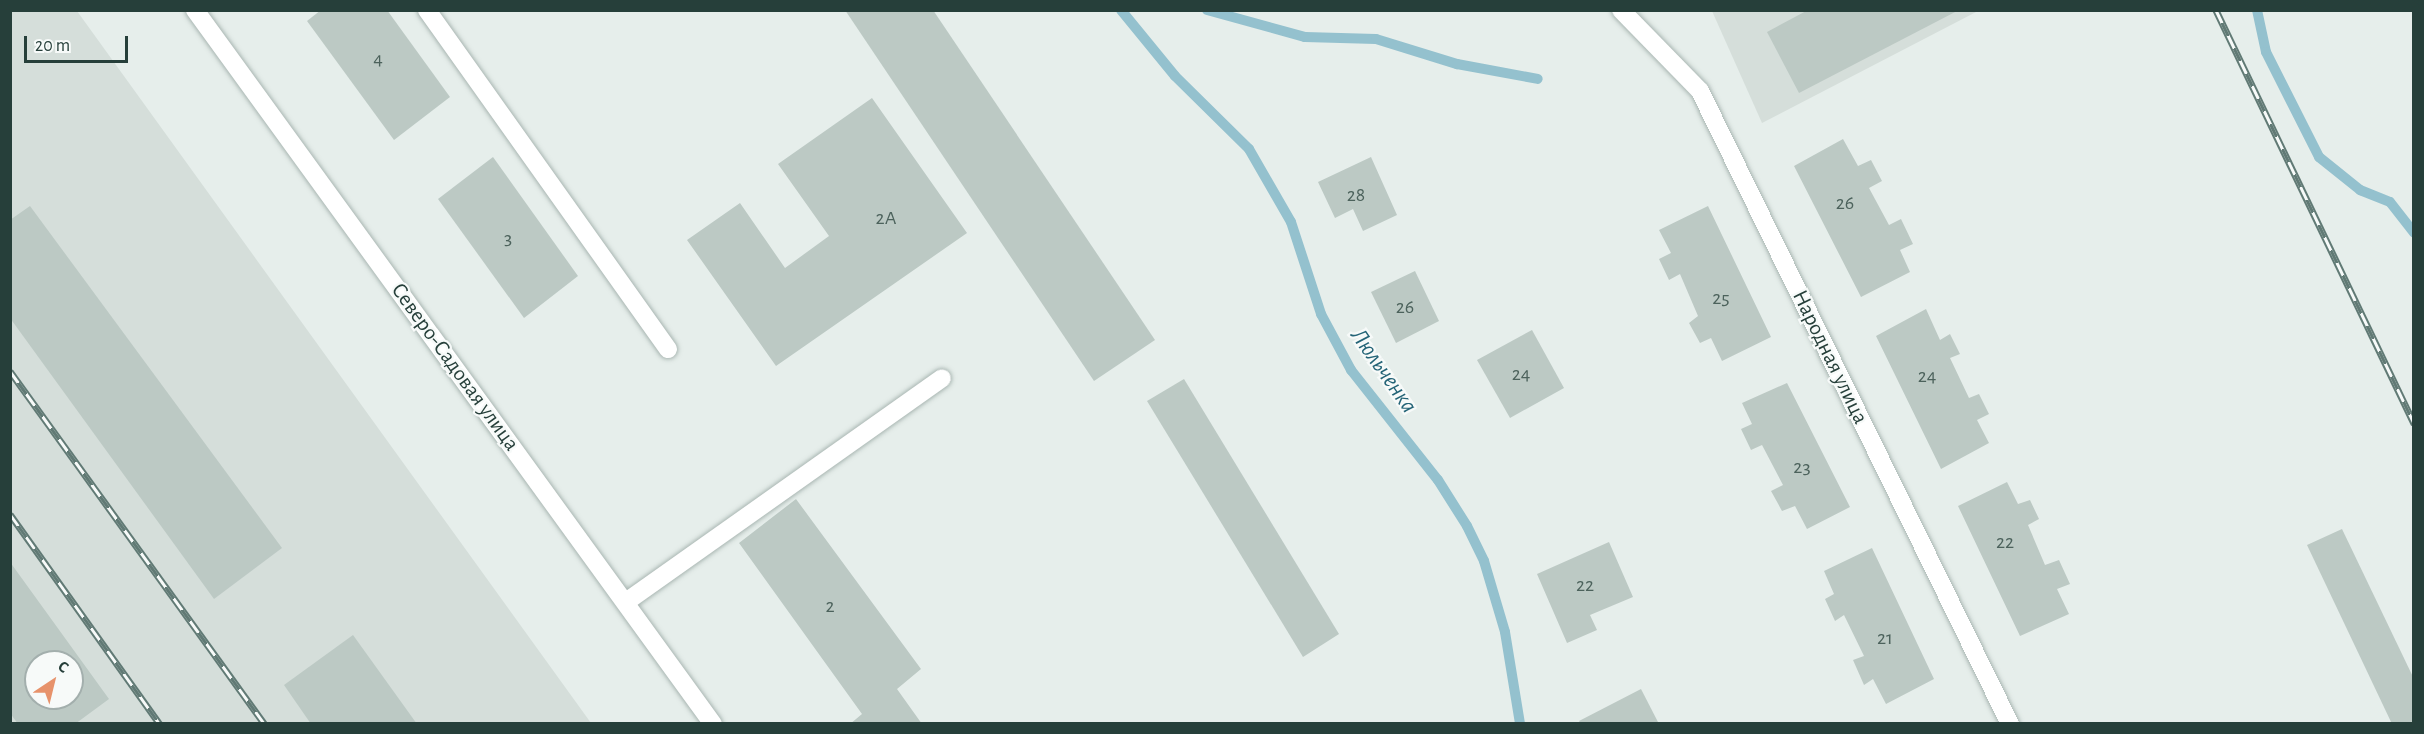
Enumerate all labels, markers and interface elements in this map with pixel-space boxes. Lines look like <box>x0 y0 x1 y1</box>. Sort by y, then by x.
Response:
scale bar <box>27 24 130 62</box>
text: 20 m <box>35 37 70 55</box>
house number: 4 <box>373 47 383 71</box>
house number: 28 <box>1347 183 1365 207</box>
house number: 26 <box>1836 191 1854 215</box>
house number: 2А <box>876 206 896 230</box>
house number: 3 <box>504 226 512 250</box>
street label: Северо-Садовая улица <box>385 278 525 456</box>
house number: 25 <box>1712 286 1730 310</box>
street label: Народная улица <box>1786 286 1874 428</box>
house number: 26 <box>1396 295 1414 319</box>
water label: Люльченка <box>1343 323 1423 419</box>
house number: 24 <box>1512 362 1530 386</box>
house number: 24 <box>1918 364 1936 388</box>
house number: 23 <box>1793 455 1811 479</box>
house number: 22 <box>1996 530 2014 554</box>
house number: 22 <box>1576 573 1594 597</box>
house number: 2 <box>825 594 835 618</box>
house number: 21 <box>1877 626 1893 650</box>
north arrow <box>24 650 84 710</box>
text: С <box>55 658 71 676</box>

